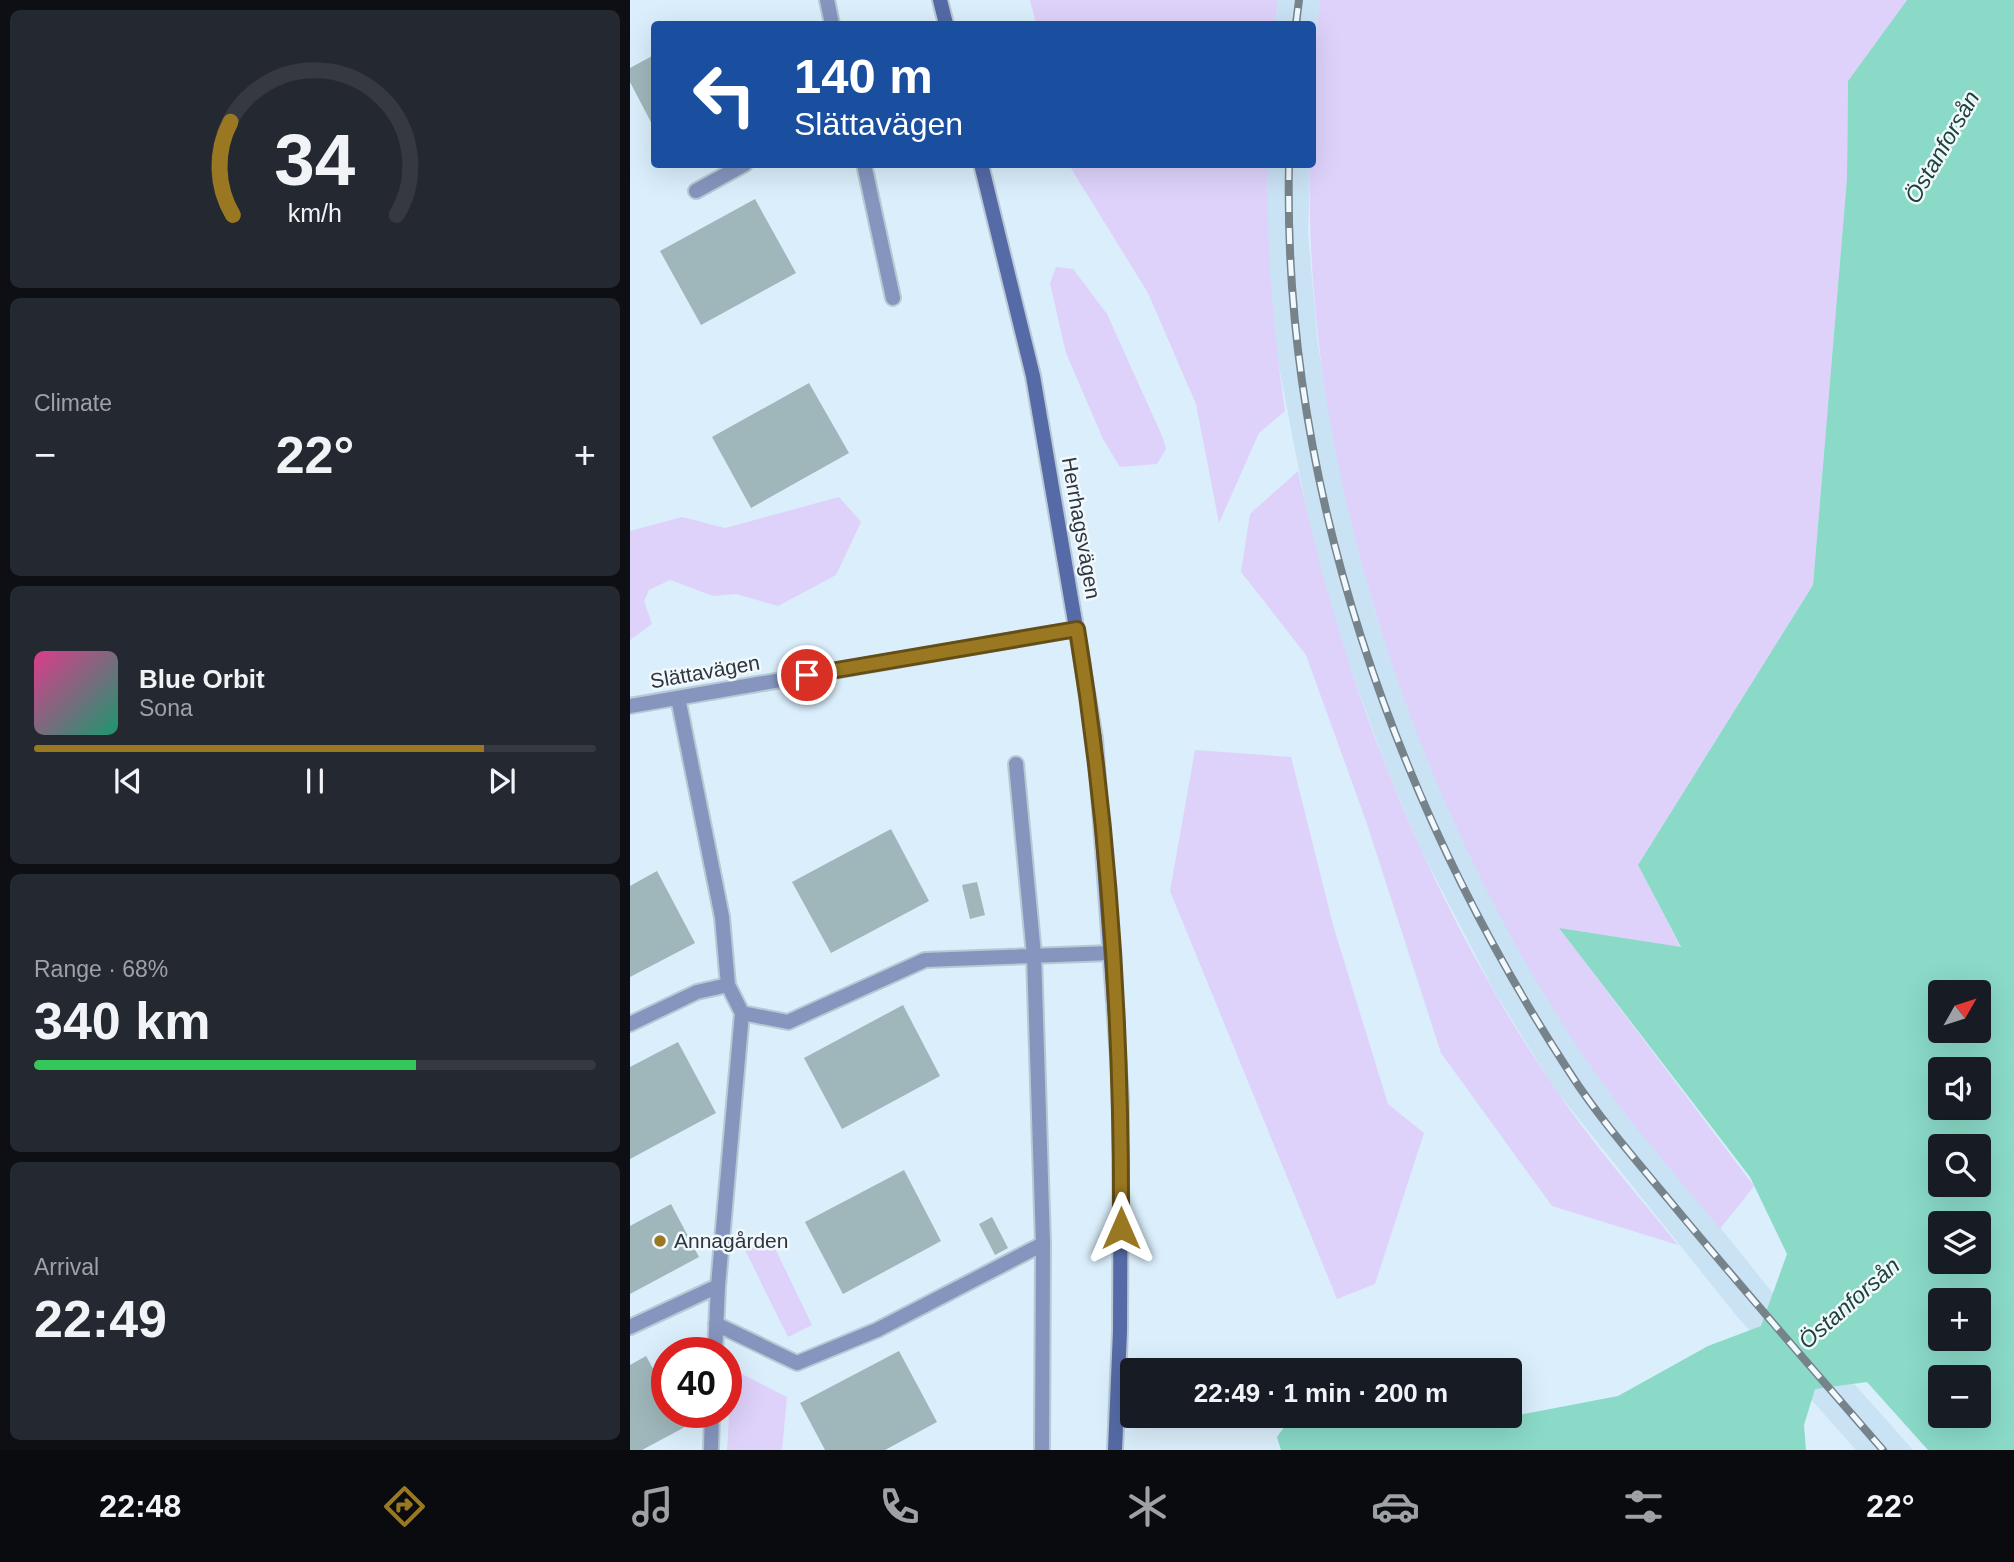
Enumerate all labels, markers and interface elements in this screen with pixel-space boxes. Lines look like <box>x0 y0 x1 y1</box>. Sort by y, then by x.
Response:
icon: left <box>679 49 770 140</box>
text: 140 m <box>794 49 933 103</box>
water label: Östanforsån <box>1899 86 1985 208</box>
text: Slättavägen <box>794 106 963 142</box>
text: 34 <box>275 119 356 200</box>
text: km/h <box>288 199 342 227</box>
text: Climate <box>34 390 112 416</box>
text: 22° <box>276 426 354 484</box>
text: − <box>34 434 56 476</box>
text: + <box>574 434 596 476</box>
street label: Herrhagsvägen <box>1058 455 1105 601</box>
pin <box>777 645 837 705</box>
street label: Slättavägen <box>648 651 762 692</box>
icon: arrive <box>788 656 826 694</box>
text: Blue Orbit <box>139 664 265 694</box>
text: Sona <box>139 695 193 721</box>
icon: previous <box>109 762 147 800</box>
icon: pause <box>296 762 334 800</box>
icon: next <box>483 762 521 800</box>
text: Range · 68% <box>34 956 168 982</box>
north arrow <box>1928 980 1992 1043</box>
map controls <box>1928 980 1991 1428</box>
text: 340 km <box>34 992 210 1050</box>
button: sound <box>1928 1057 1991 1120</box>
button: search <box>1928 1134 1991 1197</box>
position arrow <box>1084 1191 1158 1265</box>
button: layers <box>1928 1211 1991 1274</box>
place label: Annagården <box>674 1229 788 1252</box>
marker: Annagården <box>652 1233 668 1249</box>
water label: Östanforsån <box>1793 1252 1905 1354</box>
text: Arrival <box>34 1254 99 1280</box>
button: + <box>1928 1288 1991 1351</box>
text: 22:49 <box>34 1290 167 1348</box>
speed limit sign: 40 <box>651 1337 742 1428</box>
button: − <box>1928 1365 1991 1428</box>
text: 22:49 · 1 min · 200 m <box>1194 1378 1448 1408</box>
icon: directions <box>380 1482 429 1531</box>
icon: music <box>628 1482 677 1531</box>
icon: phone <box>875 1482 924 1531</box>
icon: climate <box>1123 1482 1172 1531</box>
icon: car <box>1371 1482 1420 1531</box>
icon: filters <box>1619 1482 1668 1531</box>
text: 22:48 <box>99 1488 181 1524</box>
text: 22° <box>1866 1488 1915 1524</box>

